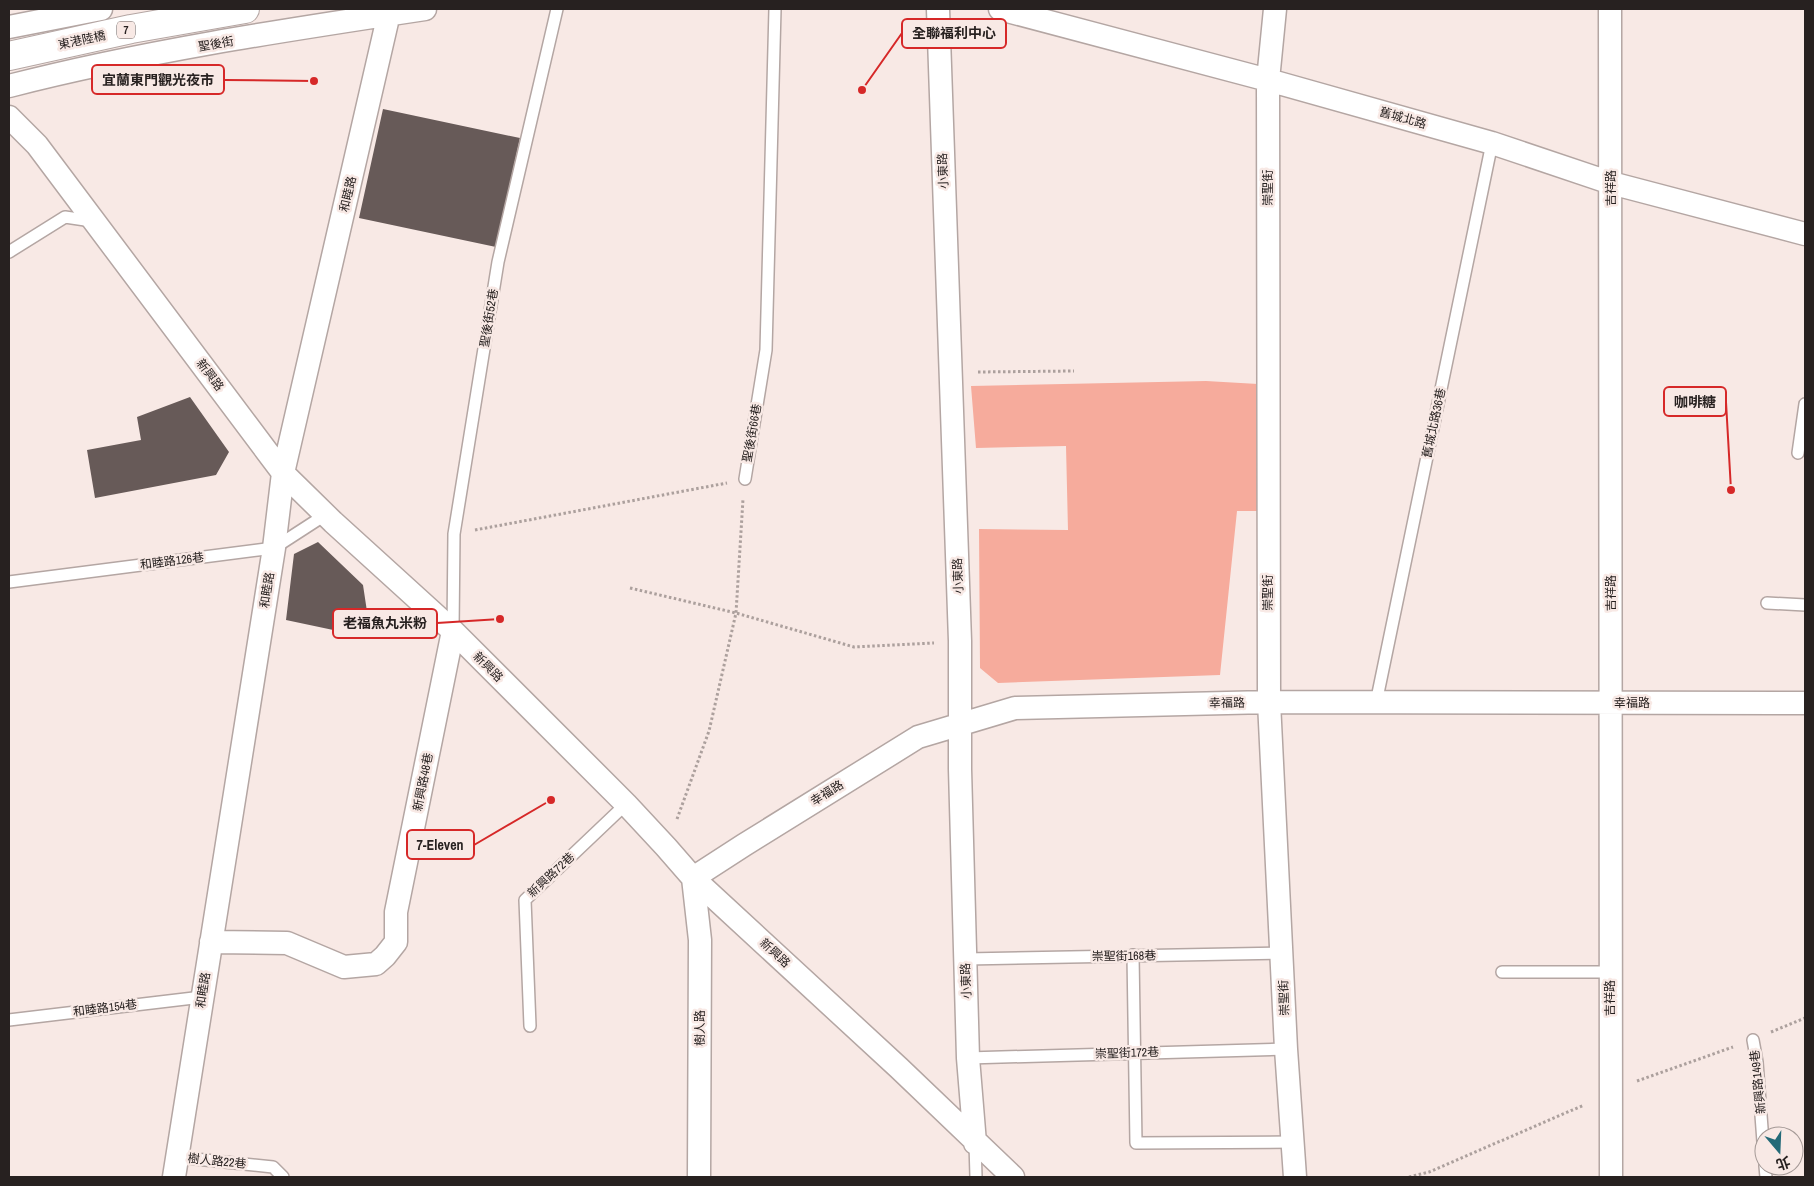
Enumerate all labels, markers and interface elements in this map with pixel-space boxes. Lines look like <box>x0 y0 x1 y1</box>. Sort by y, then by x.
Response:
callout: 全聯福利中心 <box>902 19 1006 48</box>
road number: 7 <box>117 22 135 38</box>
text: 全聯福利中心 <box>912 24 996 42</box>
street label: 東港陸橋 <box>57 27 107 53</box>
street label: 聖後街 <box>197 33 235 55</box>
callout: 宜蘭東門觀光夜市 <box>92 65 224 94</box>
text: 宜蘭東門觀光夜市 <box>102 71 214 89</box>
street label: 舊城北路 <box>1378 104 1428 132</box>
street label: 小東路 <box>934 153 952 189</box>
street label: 崇聖街 <box>1260 170 1276 206</box>
street label: 吉祥路 <box>1603 170 1619 206</box>
street label: 和睦路 <box>336 175 360 213</box>
street label: 聖後街52巷 <box>476 288 502 348</box>
street label: 新興路 <box>193 356 227 394</box>
street label: 舊城北路36巷 <box>1419 387 1449 459</box>
callout: 咖啡糖 <box>1664 387 1726 416</box>
text: 咖啡糖 <box>1674 393 1716 411</box>
street label: 聖後街66巷 <box>739 403 765 463</box>
street label: 和睦路126巷 <box>139 549 205 573</box>
street label: 小東路 <box>949 558 967 594</box>
street label: 和睦路 <box>256 571 278 609</box>
street label: 崇聖街 <box>1260 575 1276 611</box>
street label: 吉祥路 <box>1603 575 1619 611</box>
callout: 老福魚丸米粉 <box>333 609 437 638</box>
text: 老福魚丸米粉 <box>343 614 427 632</box>
street label: 新興路 <box>470 649 506 685</box>
street label: 幸福路 <box>1209 695 1245 711</box>
street label: 幸福路 <box>1614 695 1650 711</box>
street label: 新興路48巷 <box>410 752 436 812</box>
street label: 幸福路 <box>807 777 847 809</box>
callout: 7-Eleven <box>407 830 474 859</box>
text: 7-Eleven <box>416 836 464 854</box>
street label: 新興路72巷 <box>524 849 578 901</box>
street label: 新興路 <box>756 935 794 971</box>
street label: 崇聖街168巷 <box>1092 947 1156 965</box>
street label: 小東路 <box>957 963 975 999</box>
street label: 和睦路 <box>192 971 214 1009</box>
street label: 崇聖街 <box>1275 980 1293 1016</box>
street label: 吉祥路 <box>1602 980 1618 1016</box>
street label: 和睦路154巷 <box>72 996 138 1020</box>
street label: 樹人路 <box>692 1010 708 1046</box>
street label: 崇聖街172巷 <box>1095 1044 1159 1062</box>
street label: 新興路149巷 <box>1747 1049 1769 1115</box>
north arrow <box>1754 1126 1804 1176</box>
street label: 樹人路22巷 <box>187 1150 247 1172</box>
text: 北 <box>1774 1153 1793 1174</box>

